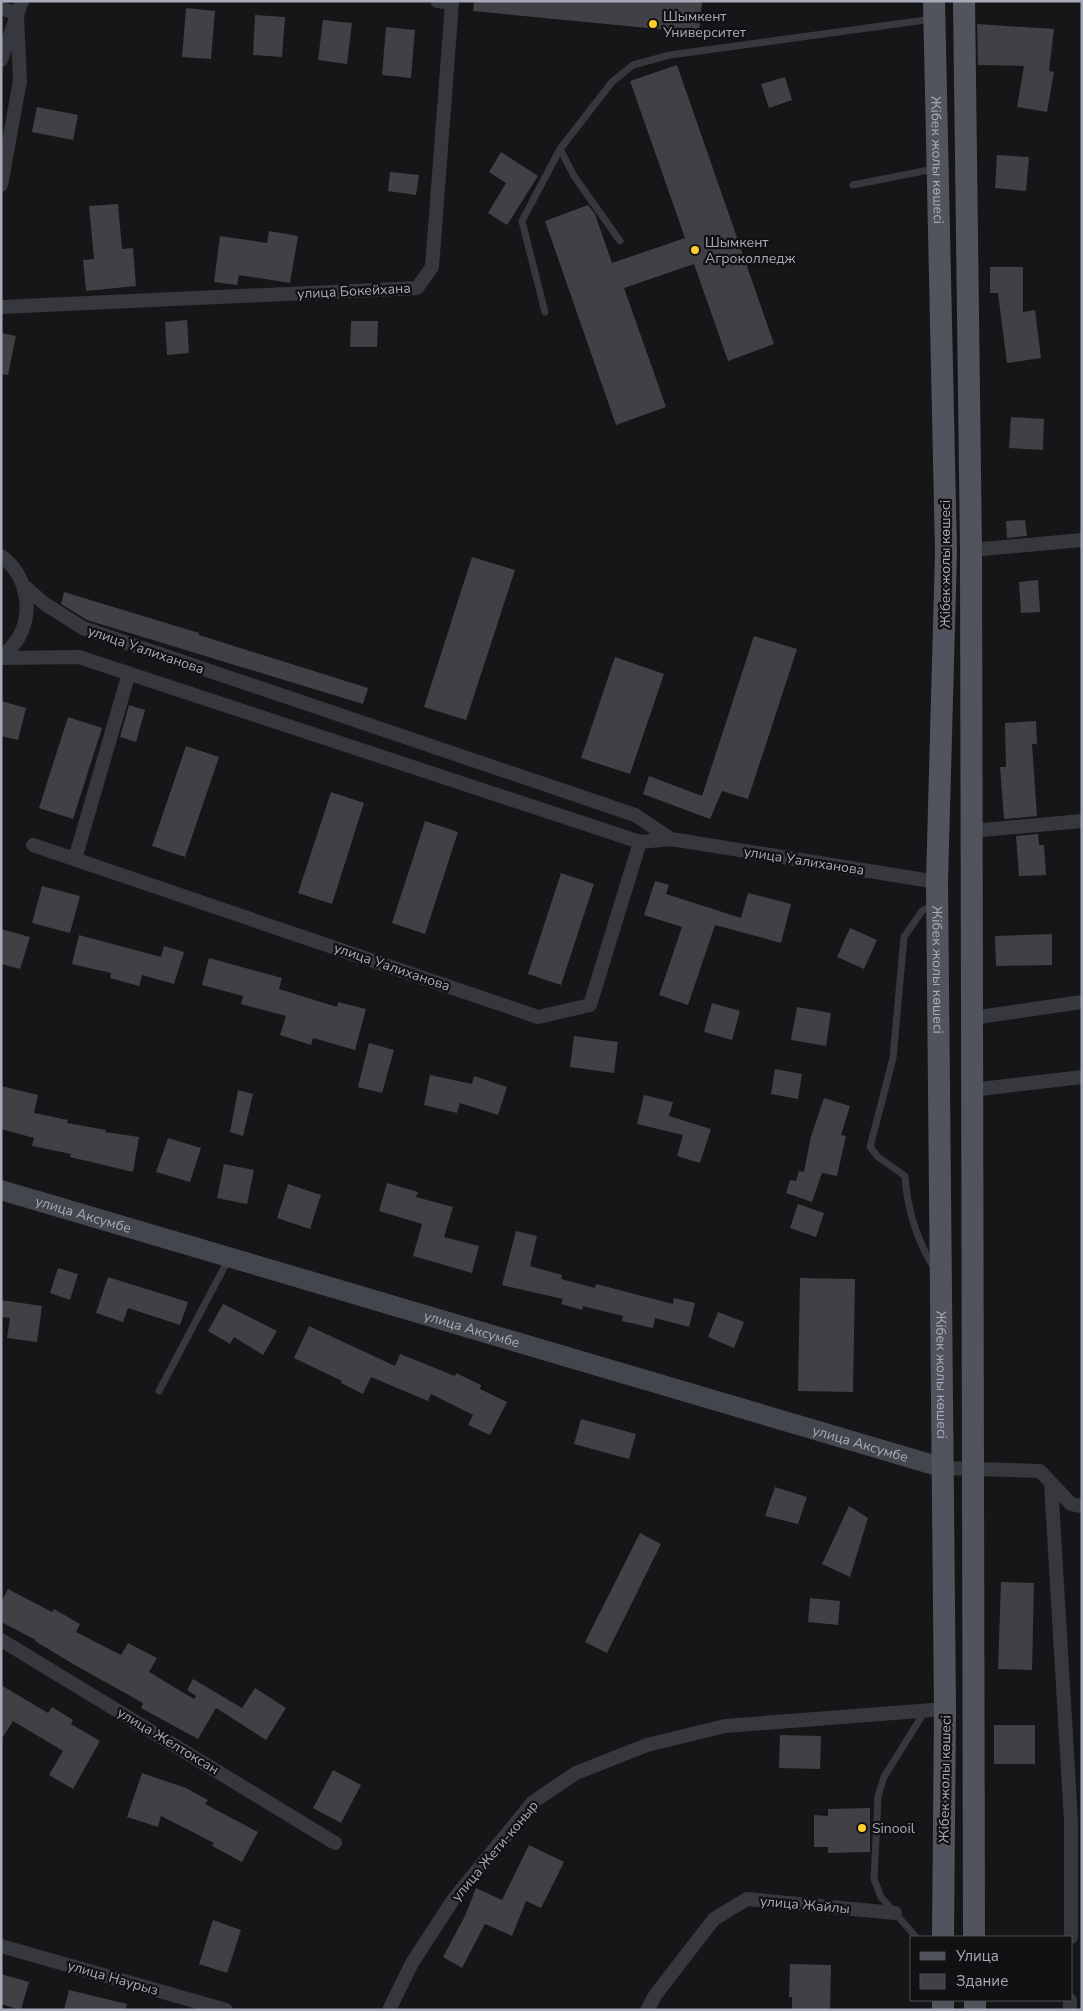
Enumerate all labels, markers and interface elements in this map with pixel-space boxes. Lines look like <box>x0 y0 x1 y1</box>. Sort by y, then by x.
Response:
place label: Шымкент Университет <box>662 7 747 42</box>
marker: Шымкент Университет <box>647 18 659 30</box>
street label: Жібек жолы көшесі <box>927 96 948 224</box>
place label: Шымкент Агроколледж <box>705 233 796 268</box>
marker: Шымкент Агроколледж <box>689 244 701 256</box>
street label: улица Бокейхана <box>297 279 411 303</box>
street label: Жібек жолы көшесі <box>936 500 955 628</box>
street label: улица Уалиханова <box>85 621 207 679</box>
street label: улица Уалиханова <box>742 842 866 880</box>
street label: Жібек жолы көшесі <box>928 906 948 1034</box>
street label: улица Уалиханова <box>331 938 453 996</box>
street label: улица Аксумбе <box>33 1191 134 1237</box>
street label: улица Аксумбе <box>422 1306 522 1352</box>
street label: Жібек жолы көшесі <box>932 1311 952 1439</box>
street label: улица Аксумбе <box>810 1420 911 1466</box>
street label: улица Желтоксан <box>114 1703 222 1779</box>
street label: Жібек жолы көшесі <box>934 1715 956 1843</box>
street label: улица Жети-коныр <box>447 1797 543 1905</box>
place label: Sinooil <box>872 1819 916 1838</box>
marker: Sinooil <box>856 1822 868 1834</box>
street label: улица Жайлы <box>759 1892 851 1918</box>
legend <box>910 1936 1073 2001</box>
text: Улица <box>955 1946 999 1966</box>
street label: улица Наурыз <box>65 1956 161 2000</box>
text: Здание <box>956 1971 1008 1991</box>

